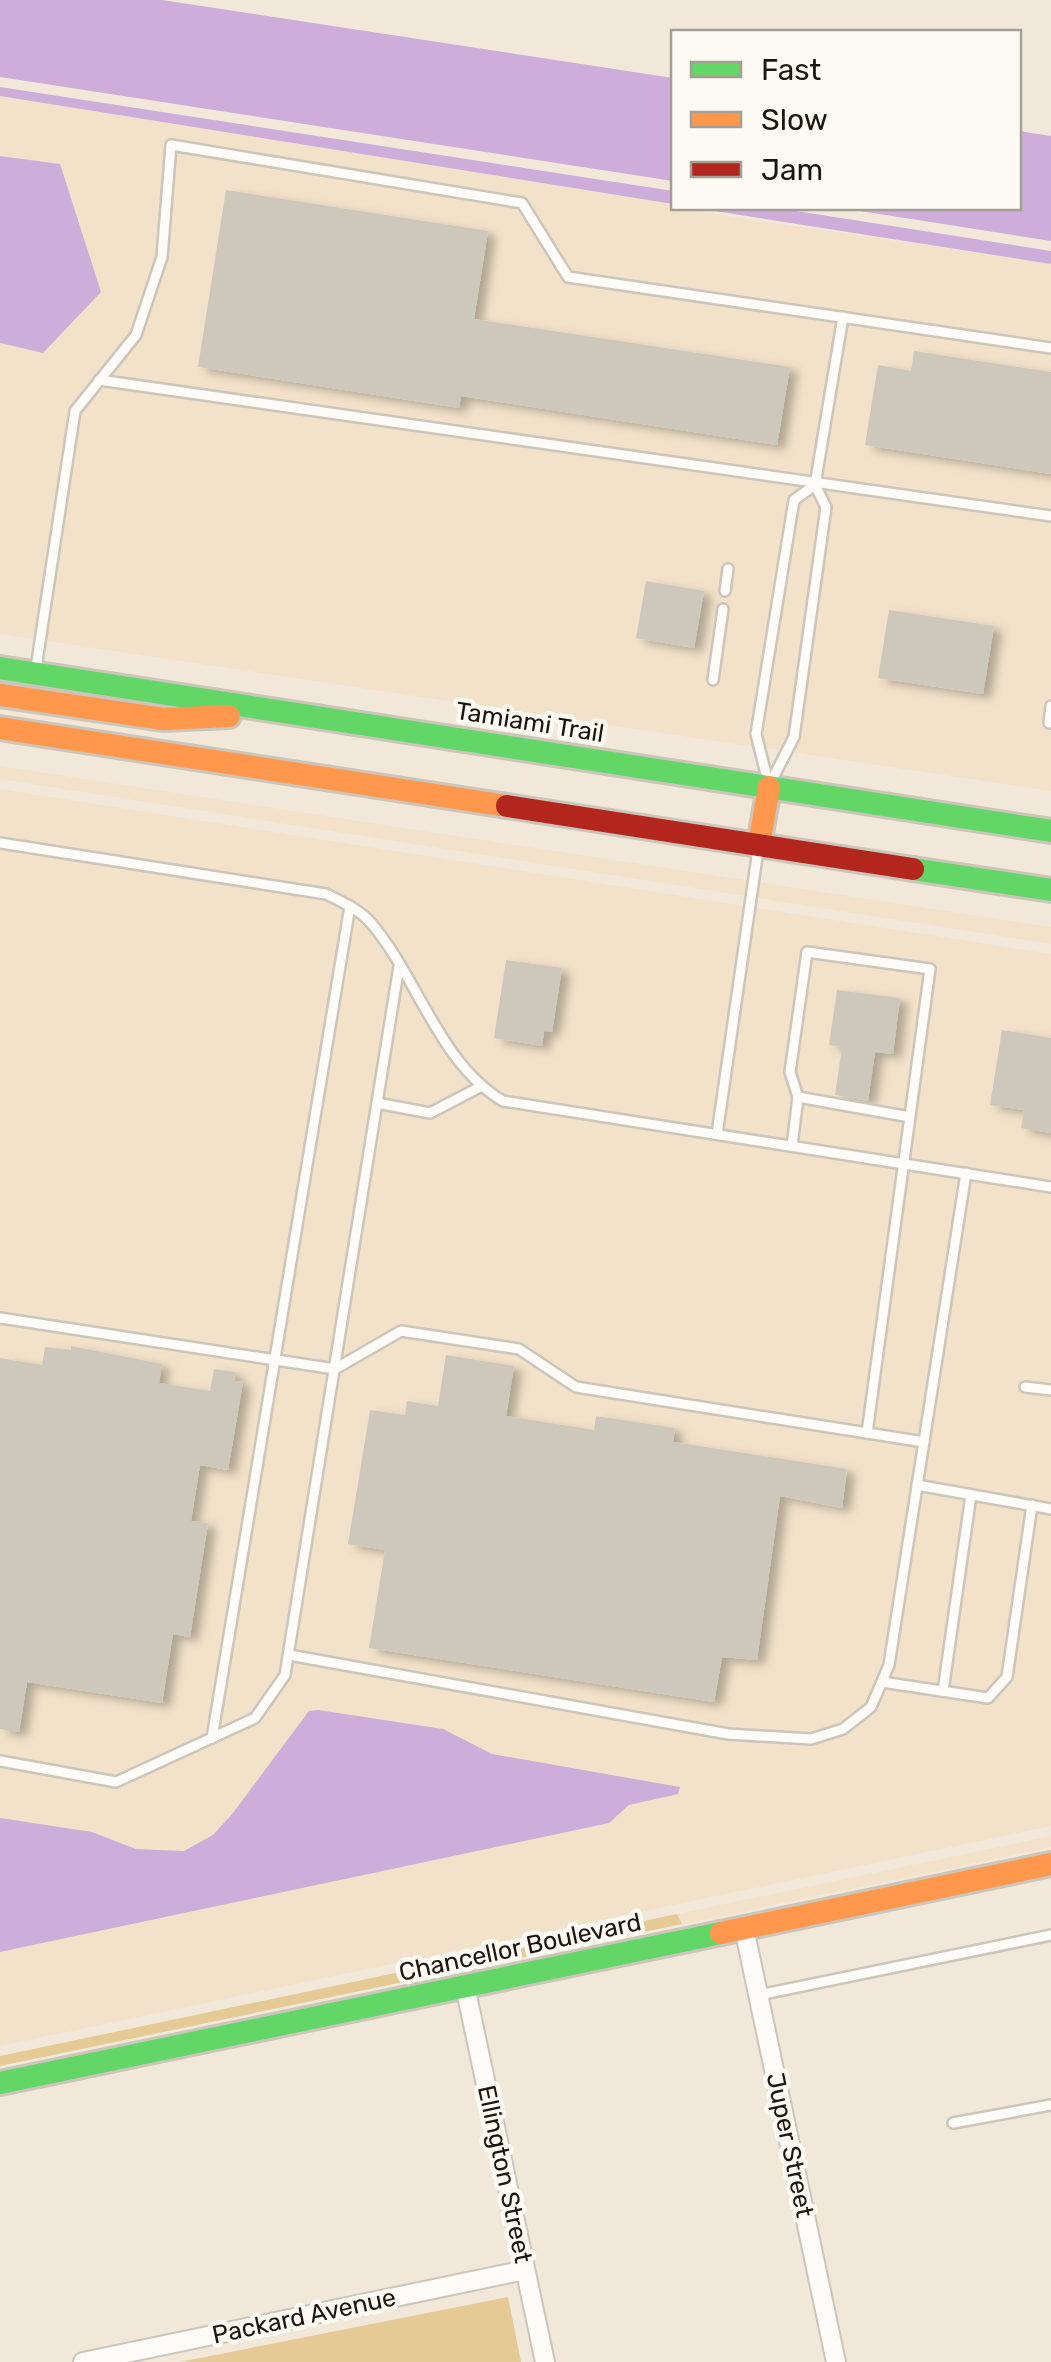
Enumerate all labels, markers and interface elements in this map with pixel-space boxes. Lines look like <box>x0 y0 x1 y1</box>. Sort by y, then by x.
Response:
legend <box>671 30 1021 210</box>
text: Fast <box>761 52 821 88</box>
text: Slow <box>761 102 828 138</box>
text: Jam <box>761 152 823 188</box>
street label: Tamiami Trail <box>454 696 606 748</box>
street label: Chancellor Boulevard <box>396 1907 644 1987</box>
street label: Juper Street <box>761 2070 820 2220</box>
street label: Ellington Street <box>472 2082 538 2266</box>
street label: Packard Avenue <box>210 2282 398 2350</box>

